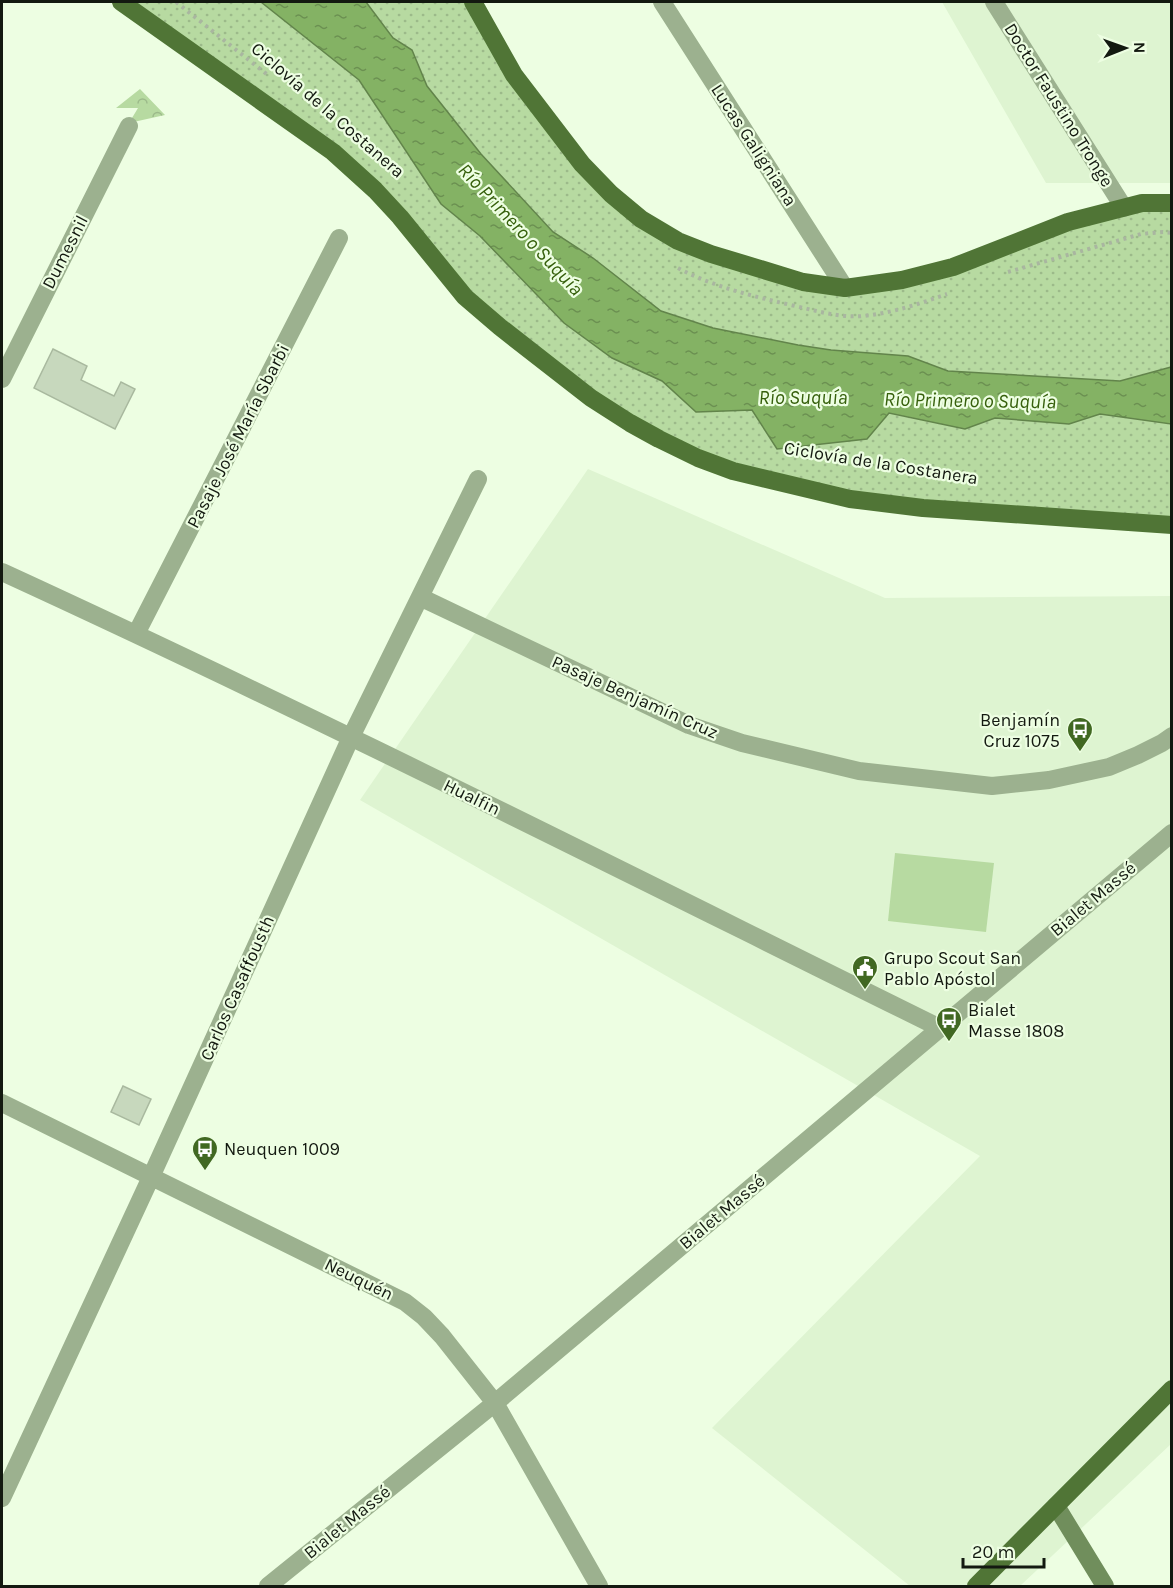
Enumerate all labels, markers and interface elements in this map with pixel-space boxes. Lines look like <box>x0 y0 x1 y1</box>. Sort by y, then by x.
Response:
north arrow <box>1095 18 1155 78</box>
street label: Doctor Faustino Tronge <box>1000 19 1118 191</box>
street label: Ciclovía de la Costanera <box>247 37 409 183</box>
text: N <box>1130 42 1149 54</box>
street label: Lucas Galigniana <box>706 80 802 210</box>
water label: Río Primero o Suquía <box>453 158 588 300</box>
street label: Dumesnil <box>37 212 93 292</box>
street label: Pasaje José María Sbarbi <box>182 340 294 532</box>
water label: Río Suquía <box>758 386 848 409</box>
water label: Río Primero o Suquía <box>884 387 1056 414</box>
street label: Ciclovía de la Costanera <box>782 437 980 489</box>
street label: Pasaje Benjamín Cruz <box>548 650 722 744</box>
place label: Benjamín Cruz 1075 <box>980 709 1060 752</box>
bus stop icon: Benjamín Cruz 1075 <box>1065 715 1095 753</box>
street label: Hualfin <box>440 774 504 820</box>
street label: Bialet Massé <box>1046 857 1140 941</box>
street label: Carlos Casaffousth <box>195 912 279 1064</box>
place label: Grupo Scout San Pablo Apóstol <box>884 947 1021 990</box>
public building icon: Grupo Scout San Pablo Apóstol <box>850 953 880 991</box>
place label: Bialet Masse 1808 <box>968 999 1064 1042</box>
bus stop icon: Bialet Masse 1808 <box>934 1005 964 1043</box>
bus stop icon: Neuquen 1009 <box>190 1134 220 1172</box>
place label: Neuquen 1009 <box>224 1138 340 1160</box>
street label: Bialet Massé <box>675 1170 769 1254</box>
street label: Neuquén <box>321 1253 397 1305</box>
street label: Bialet Massé <box>299 1480 395 1564</box>
scale bar <box>963 1531 1044 1569</box>
text: 20 m <box>972 1541 1014 1563</box>

